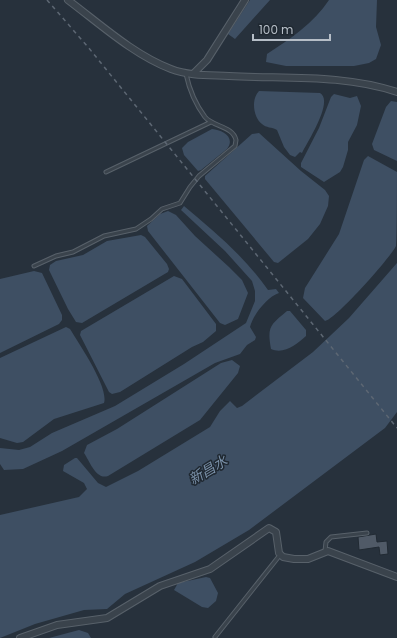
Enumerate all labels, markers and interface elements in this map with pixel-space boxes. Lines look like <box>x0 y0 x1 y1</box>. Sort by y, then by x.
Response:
scale bar <box>253 16 330 42</box>
text: 100 m <box>259 21 293 38</box>
water label: 新昌水 <box>185 450 232 489</box>

